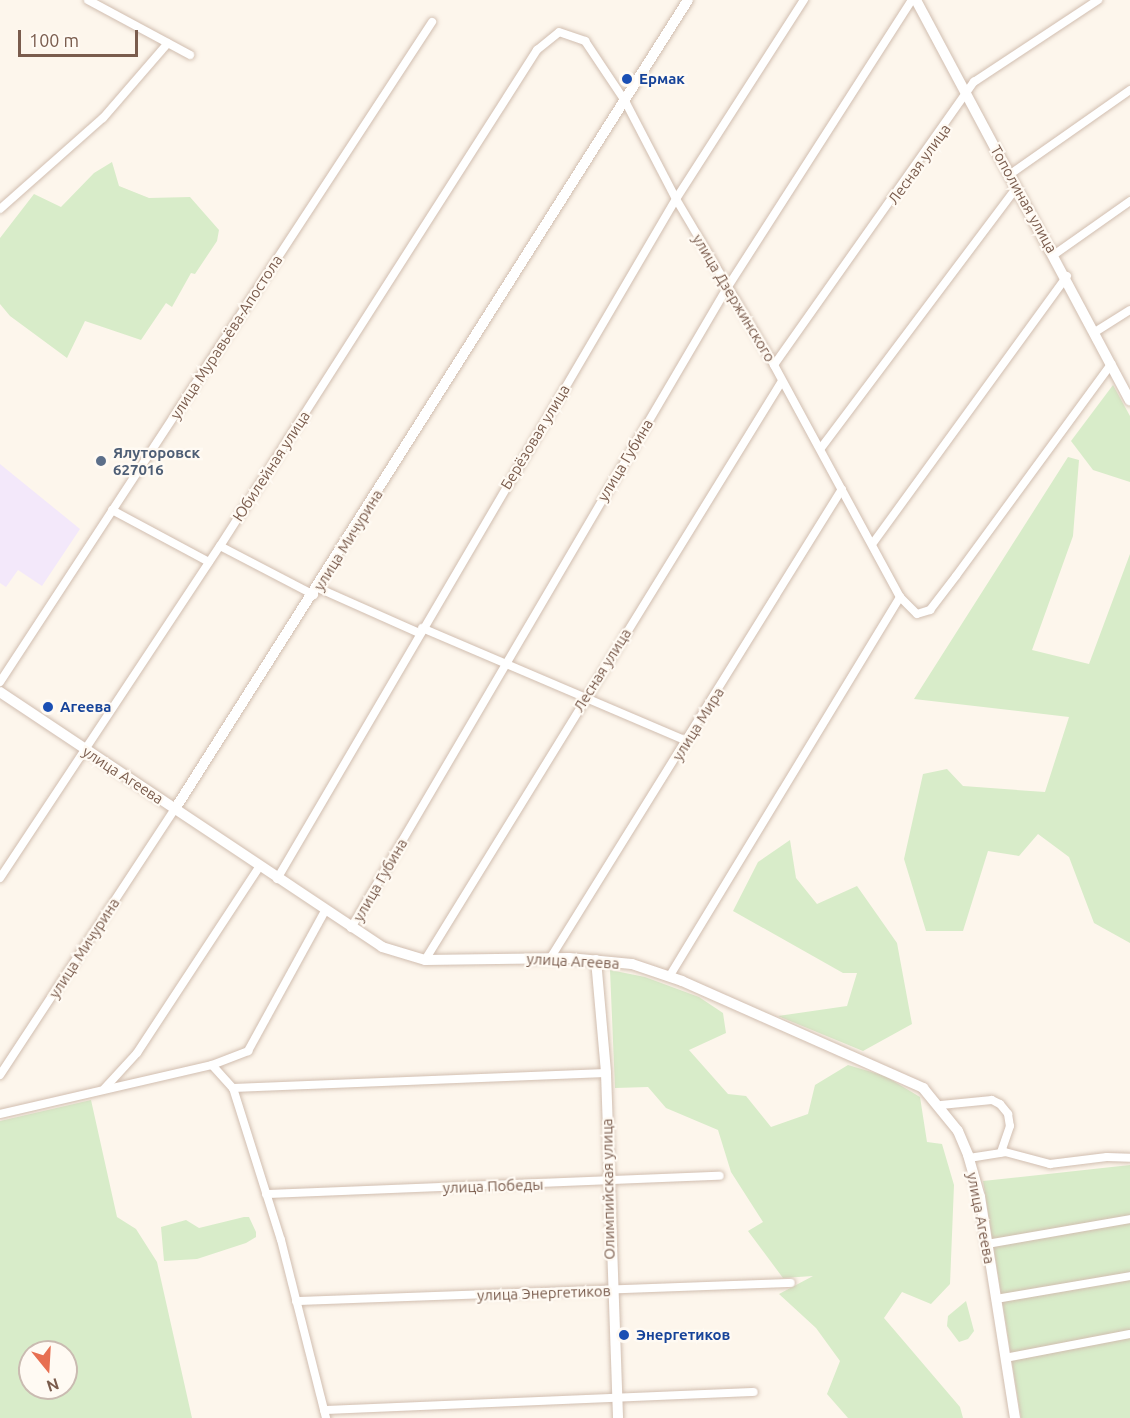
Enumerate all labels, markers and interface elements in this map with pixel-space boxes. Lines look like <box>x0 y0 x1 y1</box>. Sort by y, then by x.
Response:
scale bar <box>21 18 141 56</box>
text: 100 m <box>29 30 79 50</box>
place label: Ермак <box>639 70 685 88</box>
marker: Ермак <box>620 72 634 86</box>
street label: Лесная улица <box>884 120 954 208</box>
street label: Тополиная улица <box>987 142 1061 256</box>
street label: улица Дзержинского <box>689 231 779 365</box>
street label: улица Муравьёва-Апостола <box>166 252 286 422</box>
street label: Берёзовая улица <box>497 381 573 493</box>
street label: Юбилейная улица <box>229 407 313 525</box>
street label: улица Губина <box>593 416 657 504</box>
place label: Ялуторовск 627016 <box>113 443 200 478</box>
marker: Ялуторовск 627016 <box>94 454 108 468</box>
street label: улица Мичурина <box>310 486 386 594</box>
street label: Лесная улица <box>569 625 635 715</box>
street label: улица Мира <box>668 684 728 764</box>
place label: Агеева <box>60 698 111 716</box>
marker: Агеева <box>41 700 55 714</box>
street label: улица Агеева <box>79 742 167 808</box>
street label: улица Губина <box>349 835 411 925</box>
street label: улица Мичурина <box>45 895 123 1001</box>
street label: улица Агеева <box>526 950 620 972</box>
street label: Олимпийская улица <box>598 1118 618 1260</box>
street label: улица Агеева <box>963 1171 999 1265</box>
street label: улица Победы <box>442 1175 544 1197</box>
street label: улица Энергетиков <box>477 1282 611 1304</box>
place label: Энергетиков <box>636 1326 730 1344</box>
marker: Энергетиков <box>617 1328 631 1342</box>
north arrow <box>18 1340 78 1400</box>
text: N <box>44 1375 61 1396</box>

